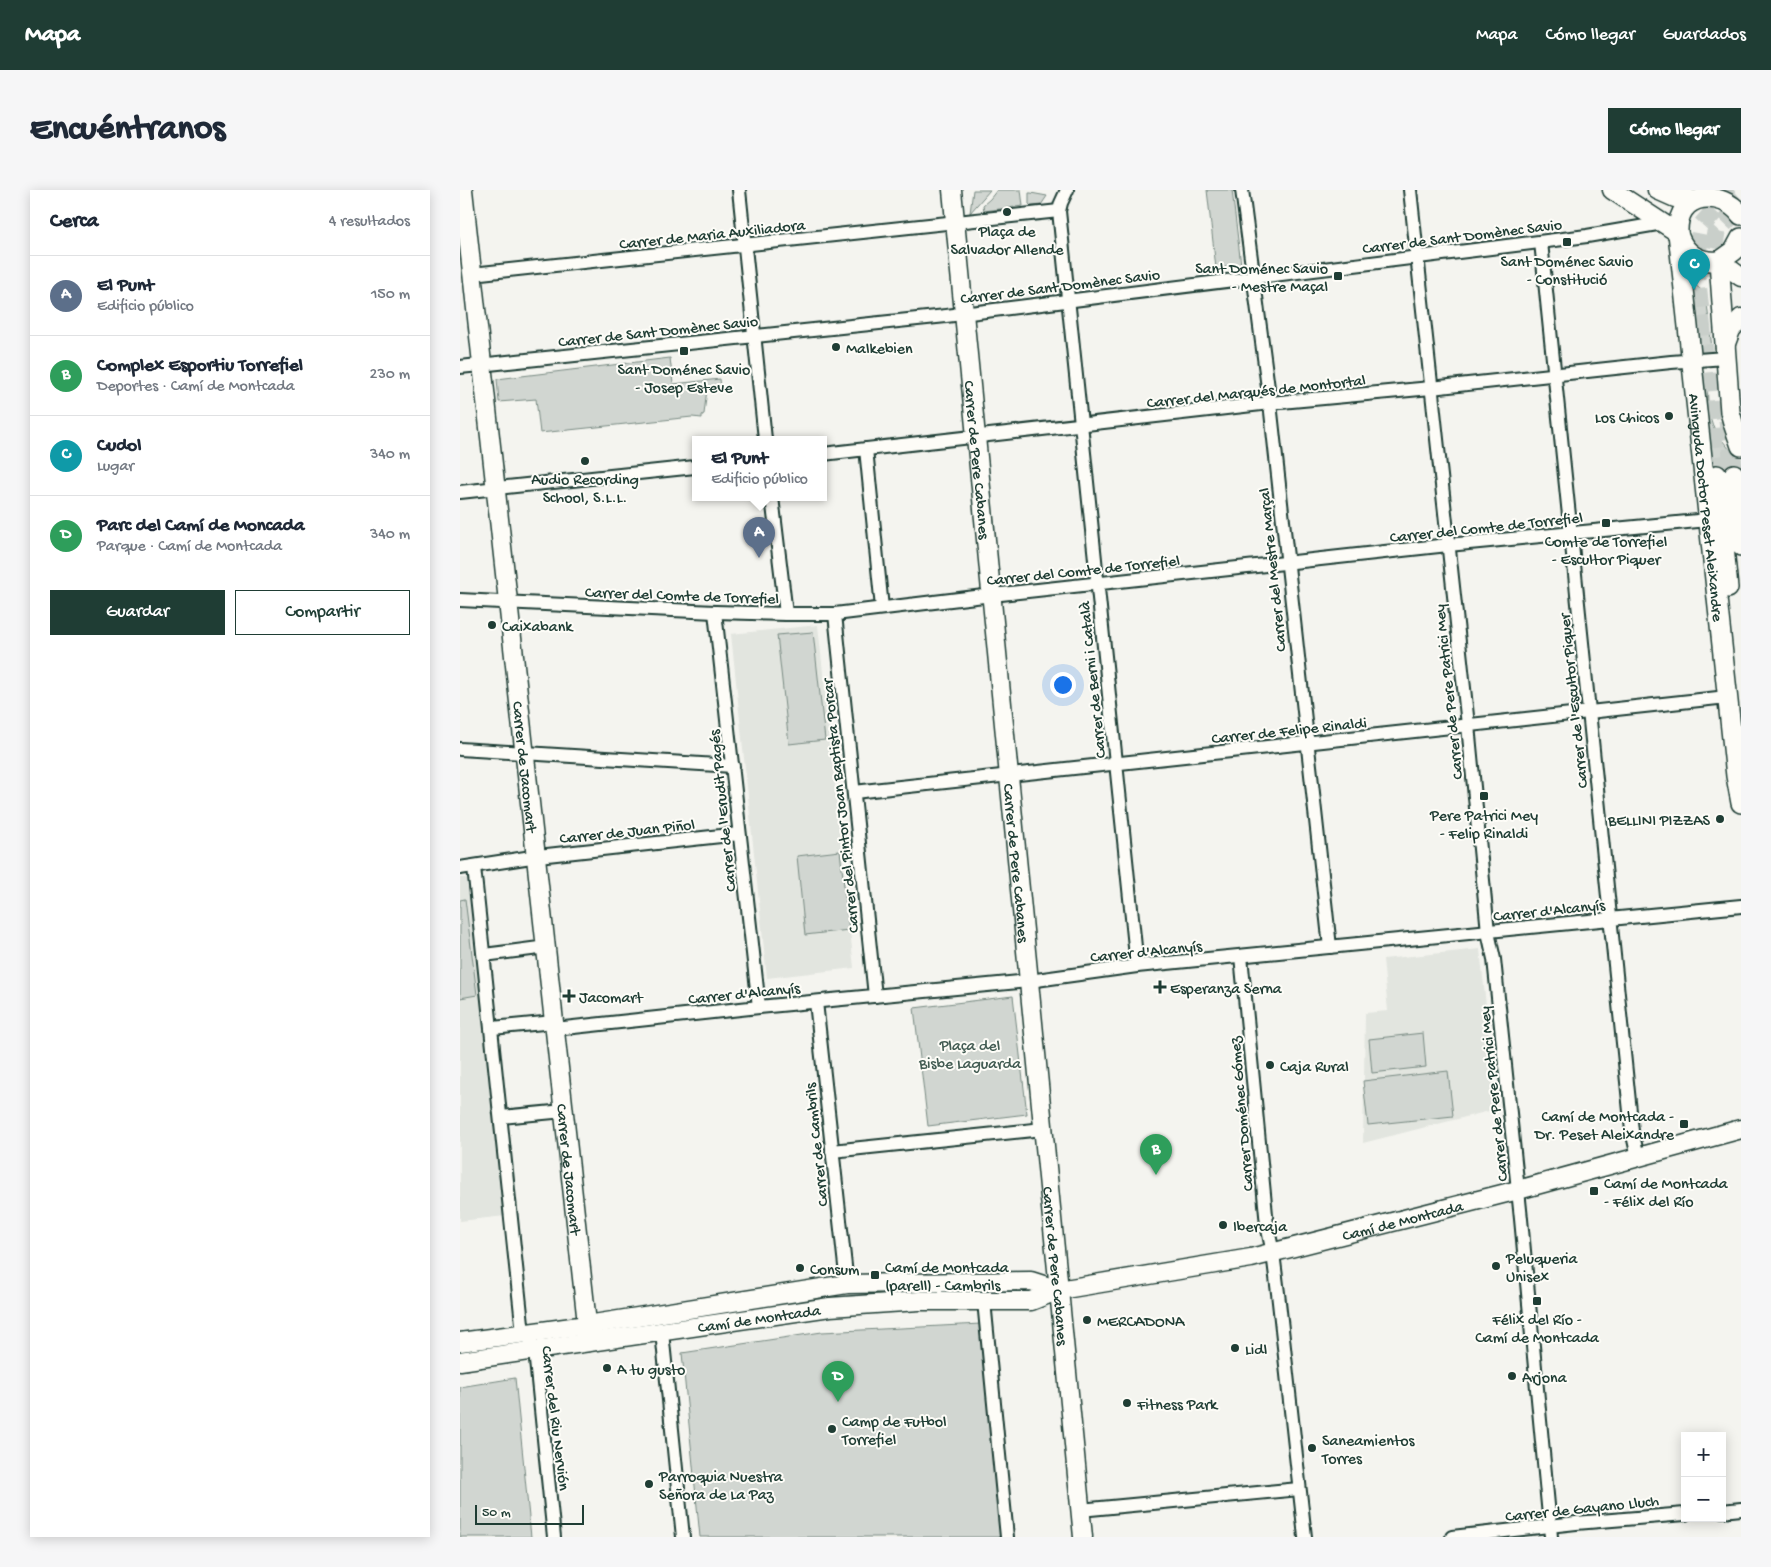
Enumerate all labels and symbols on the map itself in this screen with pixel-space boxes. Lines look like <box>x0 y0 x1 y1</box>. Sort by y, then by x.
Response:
marker: Plaça de Salvador Allende <box>1001 206 1013 218</box>
street label: Carrer de Maria Auxiliadora <box>619 217 807 256</box>
street label: Carrer de Sant Domènec Savio <box>1362 217 1563 260</box>
place label: Plaça de Salvador Allende <box>951 224 1064 261</box>
marker: Sant Doménec Savio - Constitució <box>1561 236 1573 248</box>
pin: C <box>1678 249 1710 290</box>
place label: Sant Doménec Savio - Constitució <box>1501 254 1633 291</box>
place label: Sant Doménec Savio - Mestre Maçal <box>1195 261 1328 298</box>
street label: Carrer de Sant Domènec Savio <box>960 267 1161 310</box>
marker: Sant Doménec Savio - Mestre Maçal <box>1332 270 1344 282</box>
street label: Carrer de Sant Domènec Savio <box>558 314 759 353</box>
marker: Malkebien <box>830 341 842 353</box>
place label: Malkebien <box>846 341 913 360</box>
marker: Sant Doménec Savio - Josep Esteve <box>678 345 690 357</box>
place label: Sant Doménec Savio - Josep Esteve <box>618 362 750 399</box>
street label: Carrer del Marqués de Montortal <box>1146 373 1367 414</box>
street label: Carrer de Pere Cabanes <box>958 380 992 542</box>
street label: Avinguda Doctor Peset Aleixandre <box>1682 393 1726 624</box>
place label: Los Chicos <box>1595 410 1660 429</box>
marker: Los Chicos <box>1663 410 1675 422</box>
marker: Audio Recording School, S.L.L. <box>579 455 591 467</box>
place label: Audio Recording School, S.L.L. <box>531 472 639 509</box>
street label: Carrer del Mestre Marçal <box>1256 487 1293 652</box>
street label: Carrer del Comte de Torrefiel <box>1389 510 1584 549</box>
pin: A <box>743 517 775 558</box>
marker: Comte de Torrefiel - Escultor Piquer <box>1600 517 1612 529</box>
place label: Comte de Torrefiel - Escultor Piquer <box>1545 534 1667 571</box>
street label: Carrer del Comte de Torrefiel <box>986 553 1181 592</box>
street label: Carrer del Comte de Torrefiel <box>585 585 779 610</box>
street label: Carrer de Berni i Català <box>1077 599 1112 759</box>
street label: Carrer de Pere Patrici Mey <box>1432 603 1469 780</box>
street label: Carrer de l'Escultor Piquer <box>1557 611 1594 789</box>
marker: Caixabank <box>486 619 498 631</box>
place label: Caixabank <box>502 619 574 638</box>
your location <box>1050 672 1076 698</box>
street label: Carrer del Pintor Joan Baptista Porcar <box>820 676 865 934</box>
street label: Carrer de Jacomart <box>506 700 539 835</box>
street label: Carrer de Felipe Rinaldi <box>1211 715 1368 750</box>
street label: Carrer de l'Erudit Pagés <box>706 728 742 893</box>
street label: Carrer de Pere Cabanes <box>997 783 1031 945</box>
marker: Pere Patrici Mey - Felip Rinaldi <box>1478 790 1490 802</box>
place label: Pere Patrici Mey - Felip Rinaldi <box>1429 808 1538 845</box>
place label: BELLINI PIZZAS <box>1607 813 1711 832</box>
marker: BELLINI PIZZAS <box>1714 813 1726 825</box>
street label: Carrer de Juan Piñol <box>559 817 696 850</box>
street label: Carrer d'Alcanyís <box>1493 897 1607 928</box>
street label: Carrer d'Alcanyís <box>1090 938 1204 969</box>
street label: Carrer d'Alcanyís <box>688 980 802 1011</box>
marker: Esperanza Serna <box>1154 981 1166 993</box>
place label: Esperanza Serna <box>1170 981 1283 1000</box>
marker: Jacomart <box>563 990 575 1002</box>
place label: Jacomart <box>579 990 644 1009</box>
street label: Carrer de Pere Patrici Mey <box>1477 1005 1514 1182</box>
street label: Carrer Doménec Gómez <box>1227 1035 1260 1192</box>
park label: Plaça del Bisbe Laguarda <box>918 1038 1022 1075</box>
marker: Caja Rural <box>1264 1059 1276 1071</box>
place label: Caja Rural <box>1280 1059 1349 1078</box>
street label: Carrer de Cambrils <box>802 1081 834 1207</box>
street label: Carrer de Jacomart <box>550 1103 583 1237</box>
place label: Camí de Montcada - Dr. Peset Aleixandre <box>1534 1109 1675 1146</box>
marker: Camí de Montcada - Dr. Peset Aleixandre <box>1678 1118 1690 1130</box>
pin: B <box>1140 1134 1172 1175</box>
place label: Camí de Montcada - Félix del Río <box>1604 1176 1729 1213</box>
marker: Camí de Montcada - Félix del Río <box>1588 1185 1600 1197</box>
street label: Carrer de Pere Cabanes <box>1036 1186 1070 1348</box>
street label: Camí de Montcada <box>1341 1198 1467 1247</box>
marker: Ibercaja <box>1217 1219 1229 1231</box>
place label: Ibercaja <box>1233 1219 1288 1238</box>
place label: Peluqueria Unisex <box>1505 1251 1579 1288</box>
place label: Camí de Montcada (parell) - Cambrils <box>885 1260 1010 1297</box>
marker: Peluqueria Unisex <box>1490 1260 1502 1272</box>
marker: Consum <box>794 1262 806 1274</box>
place label: Consum <box>810 1262 860 1281</box>
marker: Camí de Montcada (parell) - Cambrils <box>869 1269 881 1281</box>
marker: Félix del Río - Camí de Montcada <box>1531 1295 1543 1307</box>
street label: Camí de Montcada <box>697 1302 823 1339</box>
place label: Félix del Río - Camí de Montcada <box>1475 1312 1600 1349</box>
marker: MERCADONA <box>1081 1314 1093 1326</box>
place label: MERCADONA <box>1097 1314 1186 1333</box>
marker: Lidl <box>1229 1342 1241 1354</box>
place label: Lidl <box>1245 1342 1267 1361</box>
street label: Carrer del Riu Nervión <box>535 1345 572 1492</box>
pin: D <box>822 1361 854 1402</box>
marker: A tu gusto <box>601 1362 613 1374</box>
place label: A tu gusto <box>617 1362 685 1381</box>
marker: Arjona <box>1506 1370 1518 1382</box>
place label: Arjona <box>1522 1370 1568 1389</box>
marker: Fitness Park <box>1121 1397 1133 1409</box>
place label: Fitness Park <box>1136 1397 1219 1416</box>
place label: Camp de Futbol Torrefiel <box>841 1414 947 1451</box>
marker: Camp de Futbol Torrefiel <box>826 1423 838 1435</box>
place label: Saneamientos Torres <box>1321 1433 1416 1470</box>
marker: Saneamientos Torres <box>1306 1442 1318 1454</box>
place label: Parroquia Nuestra Señora de La Paz <box>658 1469 784 1506</box>
marker: Parroquia Nuestra Señora de La Paz <box>643 1478 655 1490</box>
street label: Carrer de Gayano Lluch <box>1505 1493 1661 1528</box>
scale bar <box>475 1502 584 1525</box>

